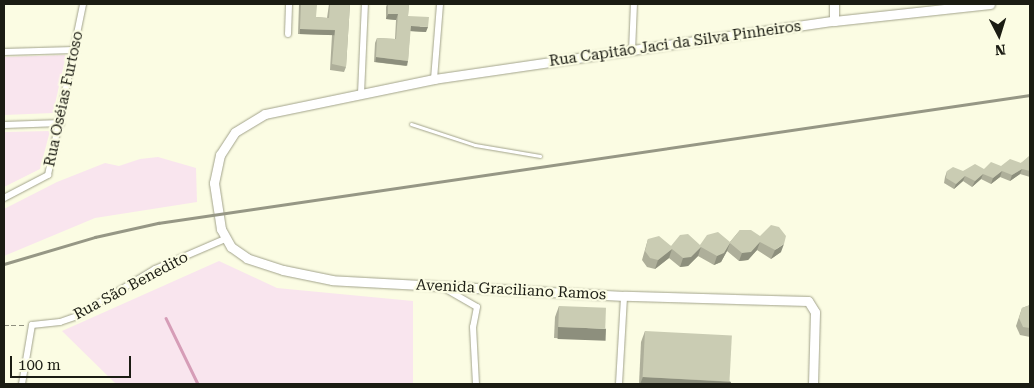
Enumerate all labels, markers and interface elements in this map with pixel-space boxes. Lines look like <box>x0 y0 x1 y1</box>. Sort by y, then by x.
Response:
north arrow <box>974 10 1024 60</box>
street label: Rua Capitão Jaci da Silva Pinheiros <box>548 17 802 71</box>
street label: Rua Oséias Furtoso <box>41 30 87 168</box>
text: N <box>994 42 1006 58</box>
street label: Rua São Benedito <box>71 248 191 324</box>
street label: Avenida Graciliano Ramos <box>416 276 606 304</box>
scale bar <box>12 346 134 378</box>
text: 100 m <box>18 356 61 374</box>

